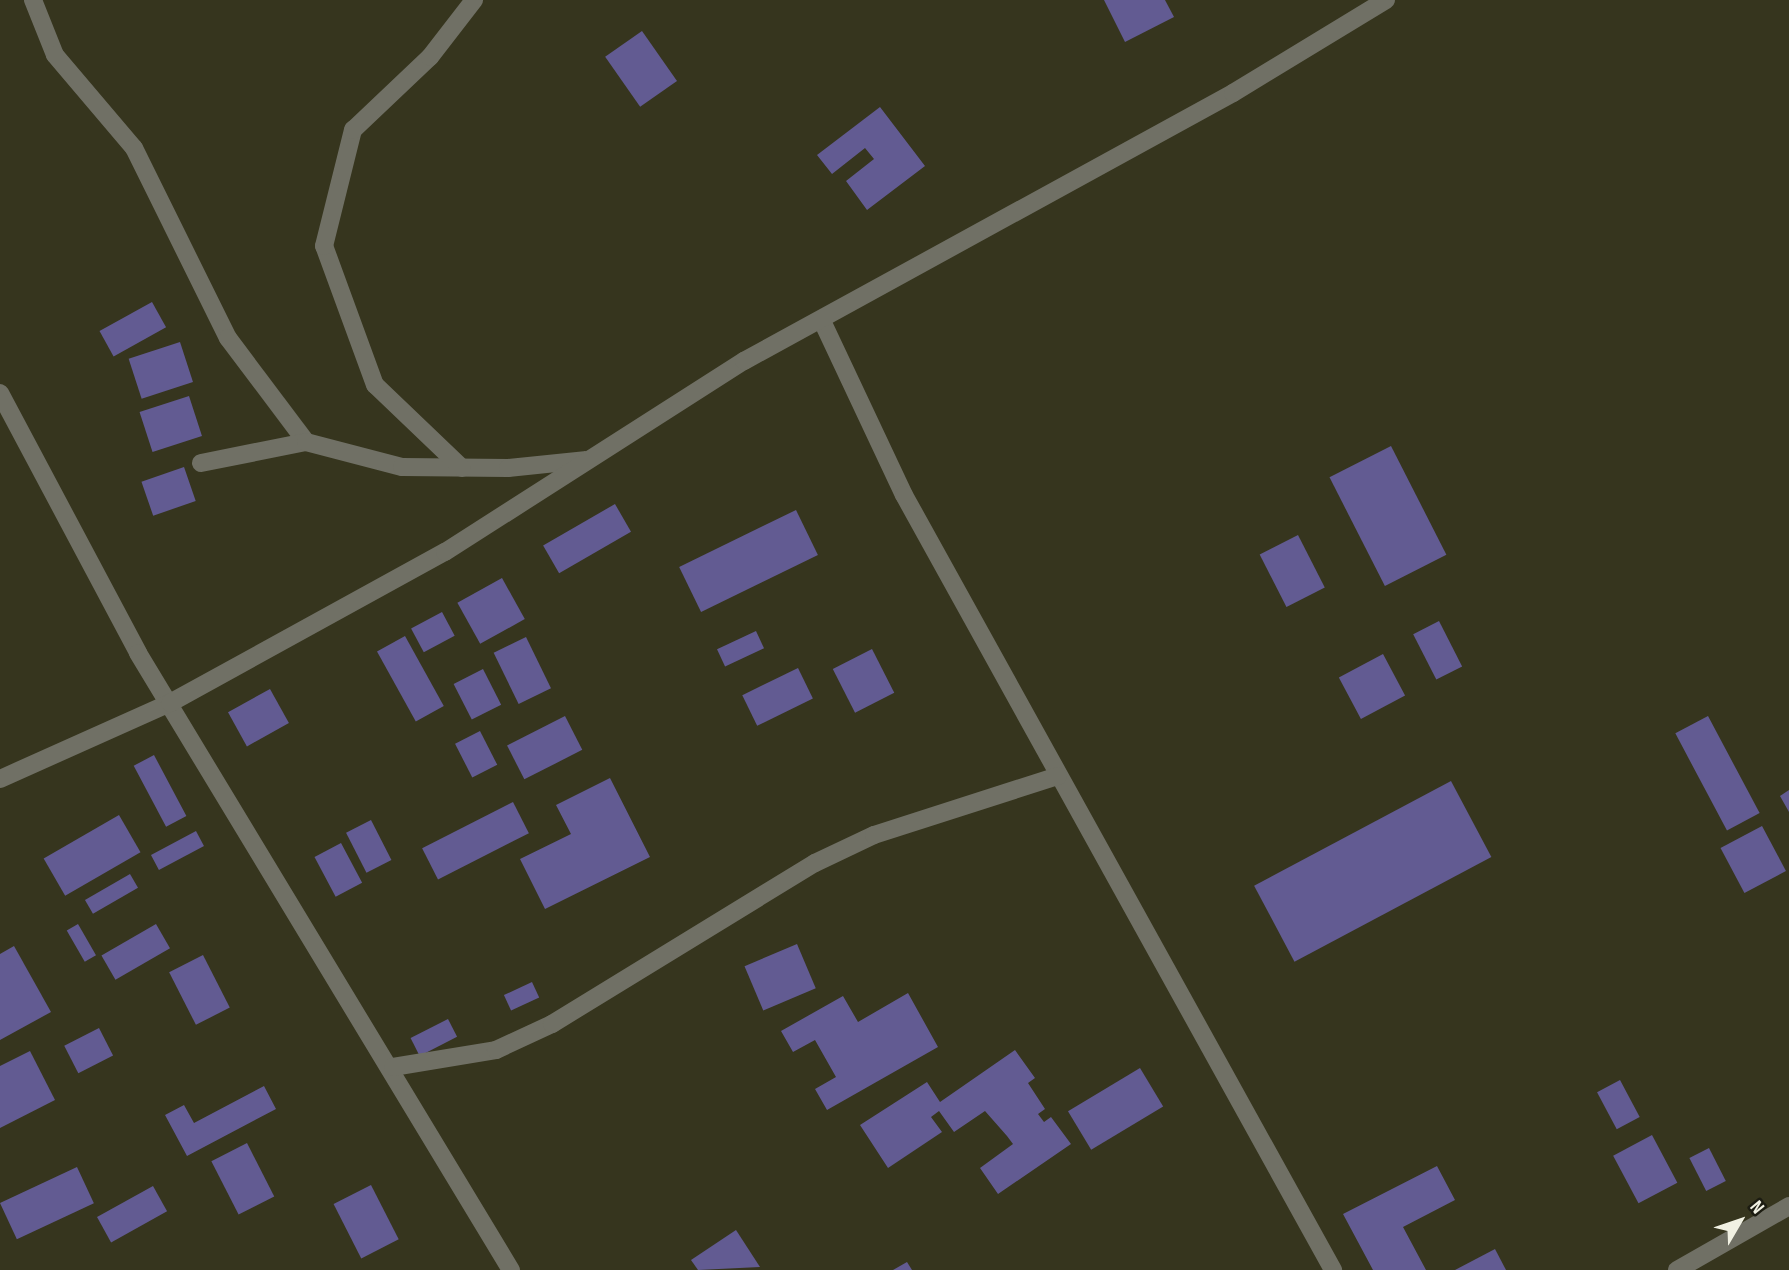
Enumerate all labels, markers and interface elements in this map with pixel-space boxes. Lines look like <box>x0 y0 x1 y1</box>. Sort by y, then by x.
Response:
north arrow <box>1705 1186 1775 1256</box>
text: N <box>1745 1196 1769 1219</box>

